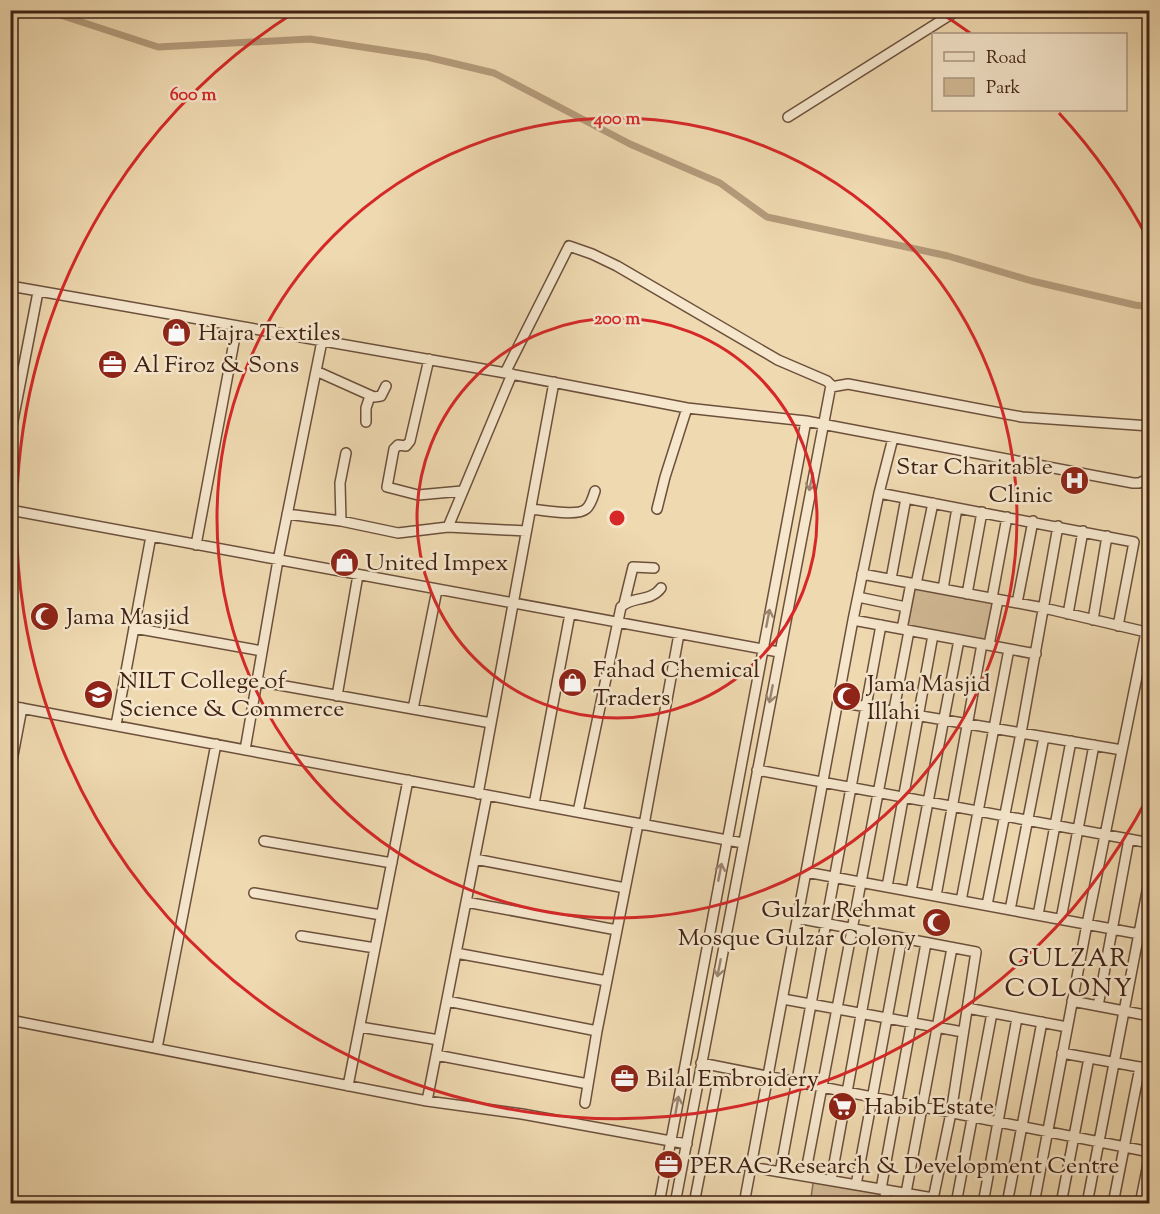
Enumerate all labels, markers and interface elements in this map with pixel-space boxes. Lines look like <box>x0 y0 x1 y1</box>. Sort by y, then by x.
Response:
legend <box>932 33 1127 111</box>
text: Road <box>986 46 1026 72</box>
text: Park <box>986 76 1021 102</box>
text: 600 m <box>170 83 216 109</box>
text: 400 m <box>593 107 640 133</box>
text: 200 m <box>594 307 640 333</box>
shop icon: Hajra Textiles <box>161 316 193 348</box>
place label: Hajra Textiles <box>198 317 340 351</box>
office icon: Al Firoz & Sons <box>96 348 128 380</box>
place label: Al Firoz & Sons <box>133 349 299 383</box>
place label: Star Charitable Clinic <box>896 451 1053 513</box>
hospital icon: Star Charitable Clinic <box>1058 464 1090 496</box>
one-way arrow <box>805 472 816 491</box>
centre of rings <box>607 508 627 528</box>
shop icon: United Impex <box>328 546 360 578</box>
place label: United Impex <box>365 547 508 581</box>
mosque icon: Jama Masjid <box>29 600 61 632</box>
place label: Jama Masjid <box>64 601 190 635</box>
one-way arrow <box>763 609 774 628</box>
place label: Fahad Chemical Traders <box>593 654 760 716</box>
place label: NILT College of Science & Commerce <box>119 665 344 727</box>
shop icon: Fahad Chemical Traders <box>556 667 588 699</box>
place label: Jama Masjid Illahi <box>865 668 991 730</box>
school or university icon: NILT College of Science & Commerce <box>82 678 114 710</box>
mosque icon: Jama Masjid Illahi <box>830 681 862 713</box>
one-way arrow <box>765 684 776 703</box>
one-way arrow <box>715 862 726 882</box>
place label: Gulzar Rehmat Mosque Gulzar Colony <box>678 894 916 956</box>
mosque icon: Gulzar Rehmat Mosque Gulzar Colony <box>921 907 953 939</box>
district label: GULZAR COLONY <box>1005 941 1133 1008</box>
one-way arrow <box>713 958 724 978</box>
office icon: Bilal Embroidery <box>609 1062 641 1094</box>
place label: Bilal Embroidery <box>646 1063 819 1097</box>
supermarket icon: Habib Estate <box>827 1090 859 1122</box>
place label: Habib Estate <box>864 1091 994 1125</box>
one-way arrow <box>672 1095 683 1115</box>
office icon: PERAC Research & Development Centre <box>653 1149 685 1181</box>
place label: PERAC Research & Development Centre <box>690 1150 1120 1184</box>

